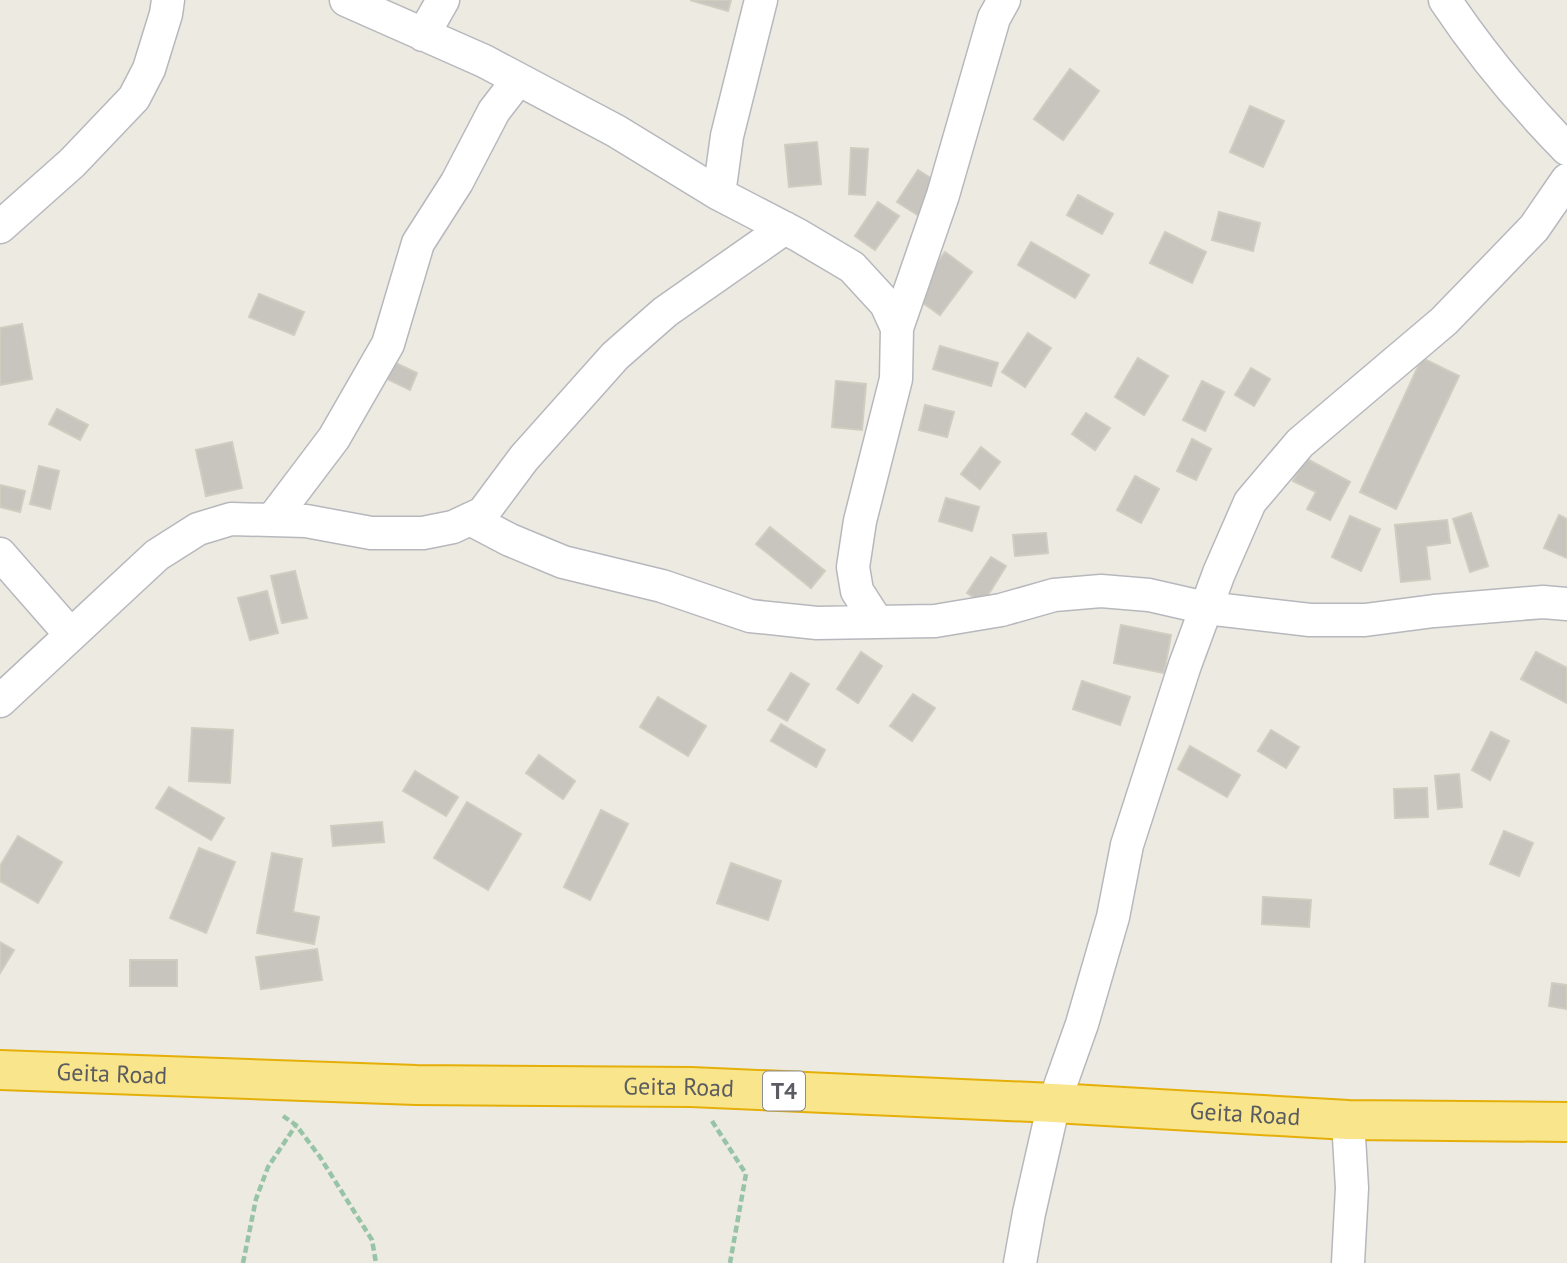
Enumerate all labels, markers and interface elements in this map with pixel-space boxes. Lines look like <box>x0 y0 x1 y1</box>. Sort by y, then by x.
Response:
street label: Geita Road <box>56 1056 168 1091</box>
street label: Geita Road <box>623 1071 735 1104</box>
road number: T4 <box>763 1072 805 1110</box>
street label: Geita Road <box>1189 1095 1301 1132</box>

